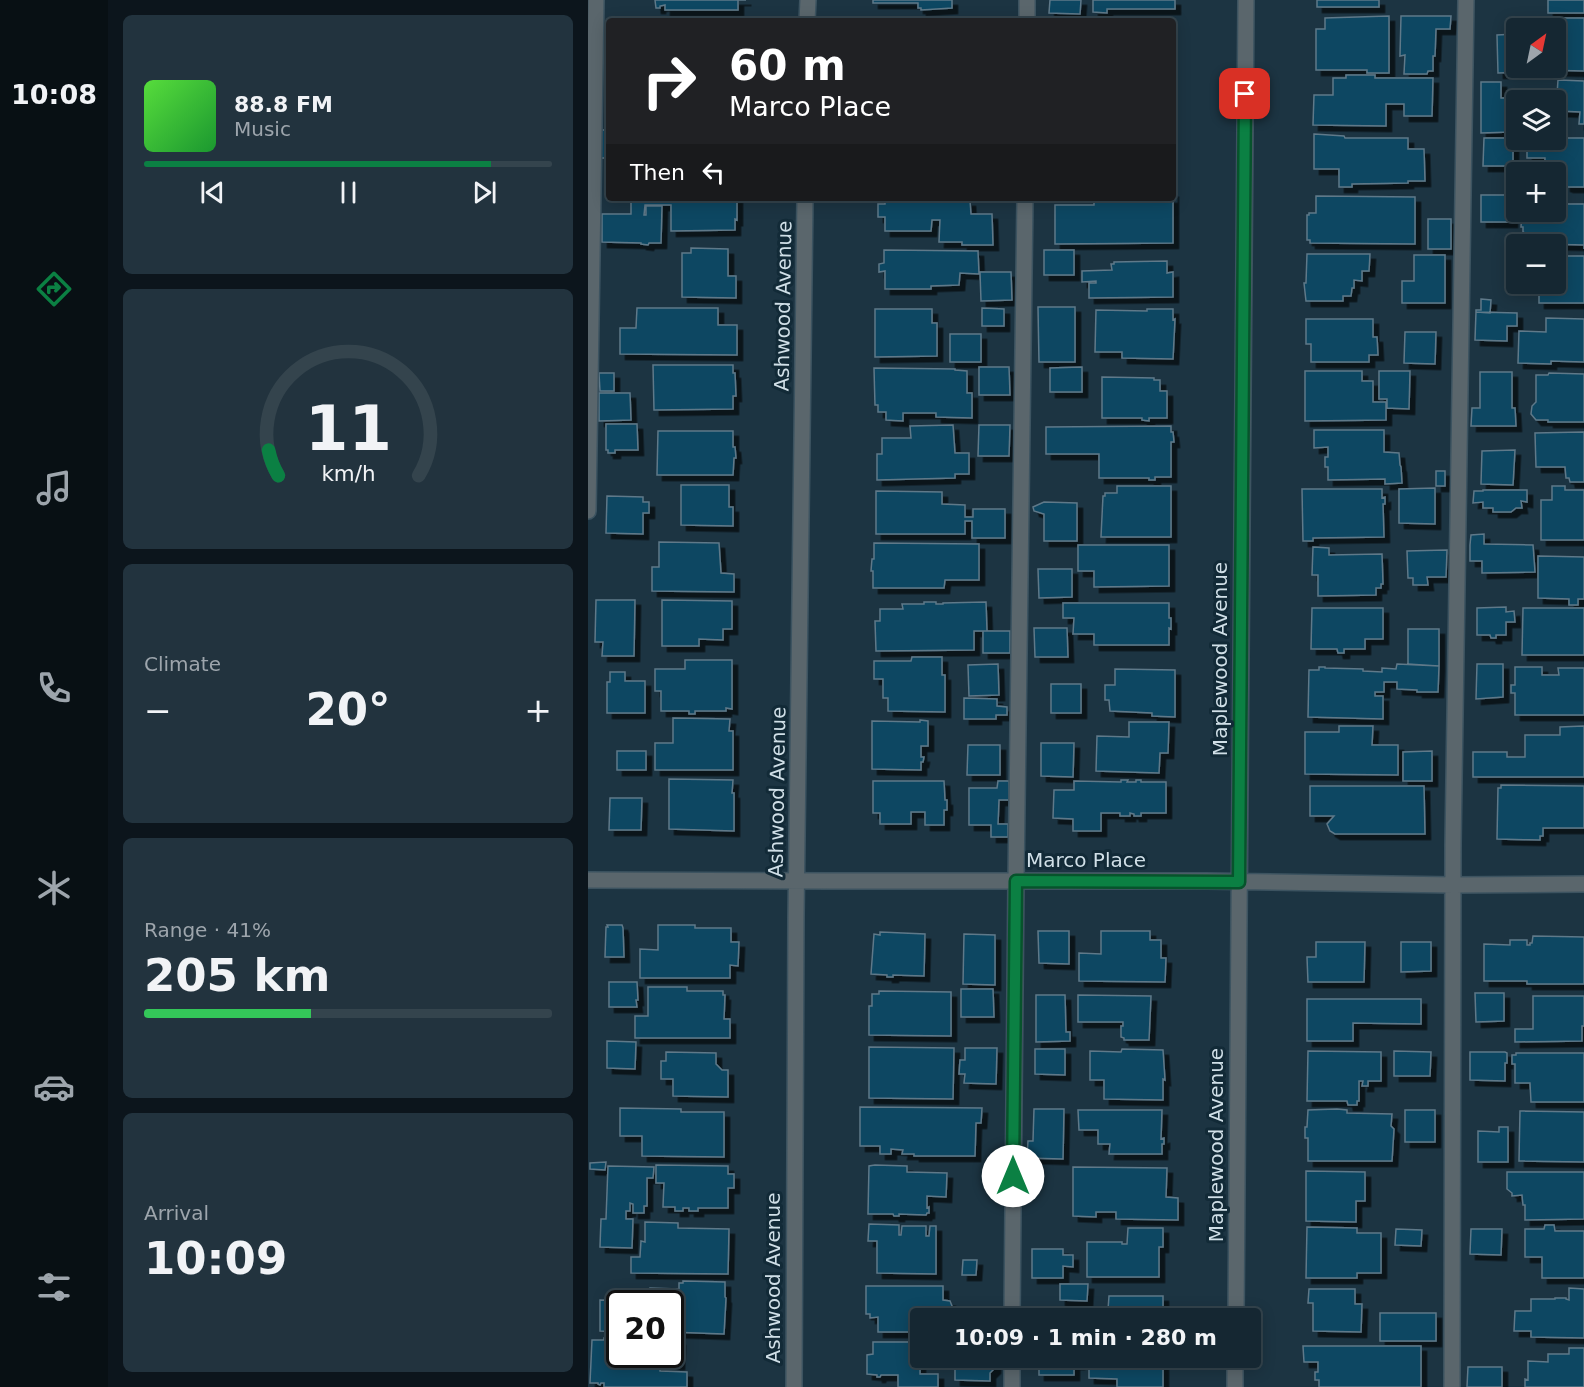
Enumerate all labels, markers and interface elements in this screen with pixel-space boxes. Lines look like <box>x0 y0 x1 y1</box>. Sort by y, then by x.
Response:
north arrow <box>1506 18 1566 78</box>
map controls <box>1506 18 1566 294</box>
text: 60 m <box>729 41 846 90</box>
icon: right <box>630 42 708 120</box>
pin <box>1219 68 1270 119</box>
icon: arrive <box>1228 77 1261 110</box>
text: 10:08 <box>11 79 97 110</box>
button: layers <box>1506 90 1566 150</box>
text: Marco Place <box>729 91 891 122</box>
text: 88.8 FM <box>234 92 333 117</box>
text: Music <box>234 117 291 141</box>
icon: left <box>697 156 730 189</box>
text: Then <box>630 160 685 185</box>
button: + <box>1506 162 1566 222</box>
icon: previous <box>196 176 229 209</box>
icon: pause <box>332 176 365 209</box>
icon: next <box>468 176 501 209</box>
street label: Ashwood Avenue <box>770 220 796 392</box>
button: − <box>1506 234 1566 294</box>
icon: directions <box>33 268 75 310</box>
text: 11 <box>305 392 391 465</box>
text: km/h <box>321 462 375 487</box>
icon: music <box>33 467 75 509</box>
street label: Maplewood Avenue <box>1208 562 1232 756</box>
text: Climate <box>144 652 221 676</box>
icon: phone <box>33 667 75 709</box>
text: 20° <box>305 683 391 736</box>
text: − <box>144 691 172 730</box>
text: + <box>524 691 552 730</box>
street label: Ashwood Avenue <box>764 706 790 878</box>
street label: Marco Place <box>1026 848 1146 872</box>
icon: climate <box>33 867 75 909</box>
text: Range · 41% <box>144 918 271 942</box>
text: 205 km <box>144 949 330 1002</box>
street label: Maplewood Avenue <box>1204 1048 1228 1242</box>
icon: car <box>33 1066 75 1108</box>
position arrow <box>981 1144 1045 1208</box>
street label: Ashwood Avenue <box>761 1193 785 1363</box>
text: Arrival <box>144 1201 209 1225</box>
text: 10:09 <box>144 1232 287 1285</box>
icon: filters <box>33 1266 75 1308</box>
speed limit sign: 20 <box>606 1290 684 1368</box>
text: 10:09 · 1 min · 280 m <box>954 1325 1217 1350</box>

